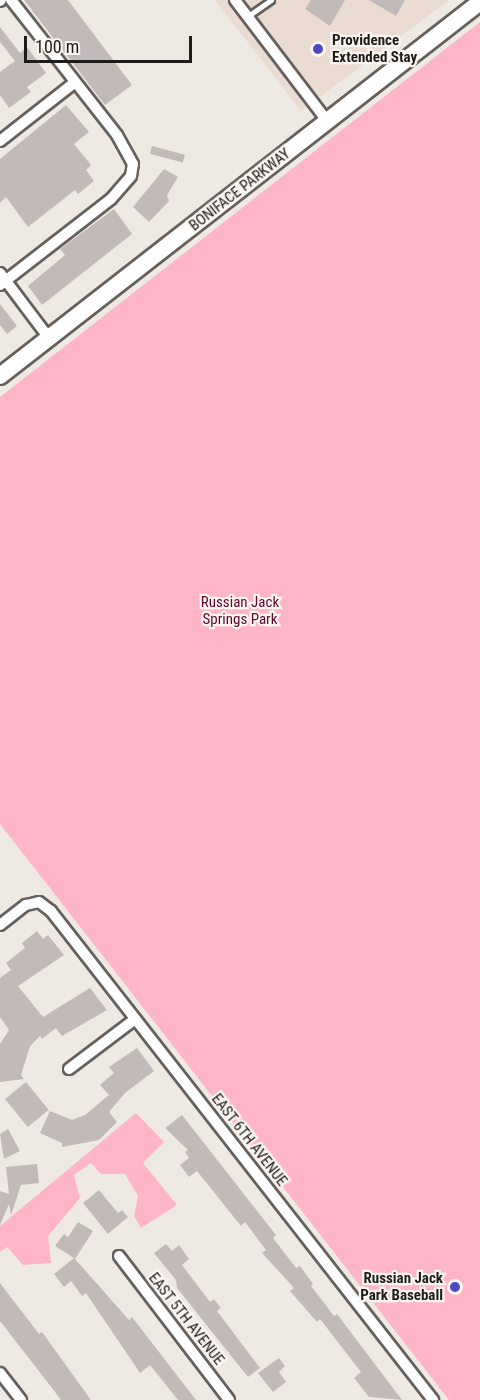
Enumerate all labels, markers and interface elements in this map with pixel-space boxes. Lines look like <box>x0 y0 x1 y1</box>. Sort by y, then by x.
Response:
scale bar <box>27 24 195 62</box>
place label: Providence Extended Stay <box>332 31 417 66</box>
text: 100 m <box>35 36 79 57</box>
marker: Providence Extended Stay <box>309 40 327 58</box>
street label: BONIFACE PARKWAY <box>186 145 294 235</box>
park label: Russian Jack Springs Park <box>201 593 279 628</box>
street label: EAST 6TH AVENUE <box>207 1090 291 1190</box>
street label: EAST 5TH AVENUE <box>144 1269 228 1369</box>
place label: Russian Jack Park Baseball <box>360 1269 443 1304</box>
marker: Russian Jack Park Baseball <box>448 1280 462 1294</box>

